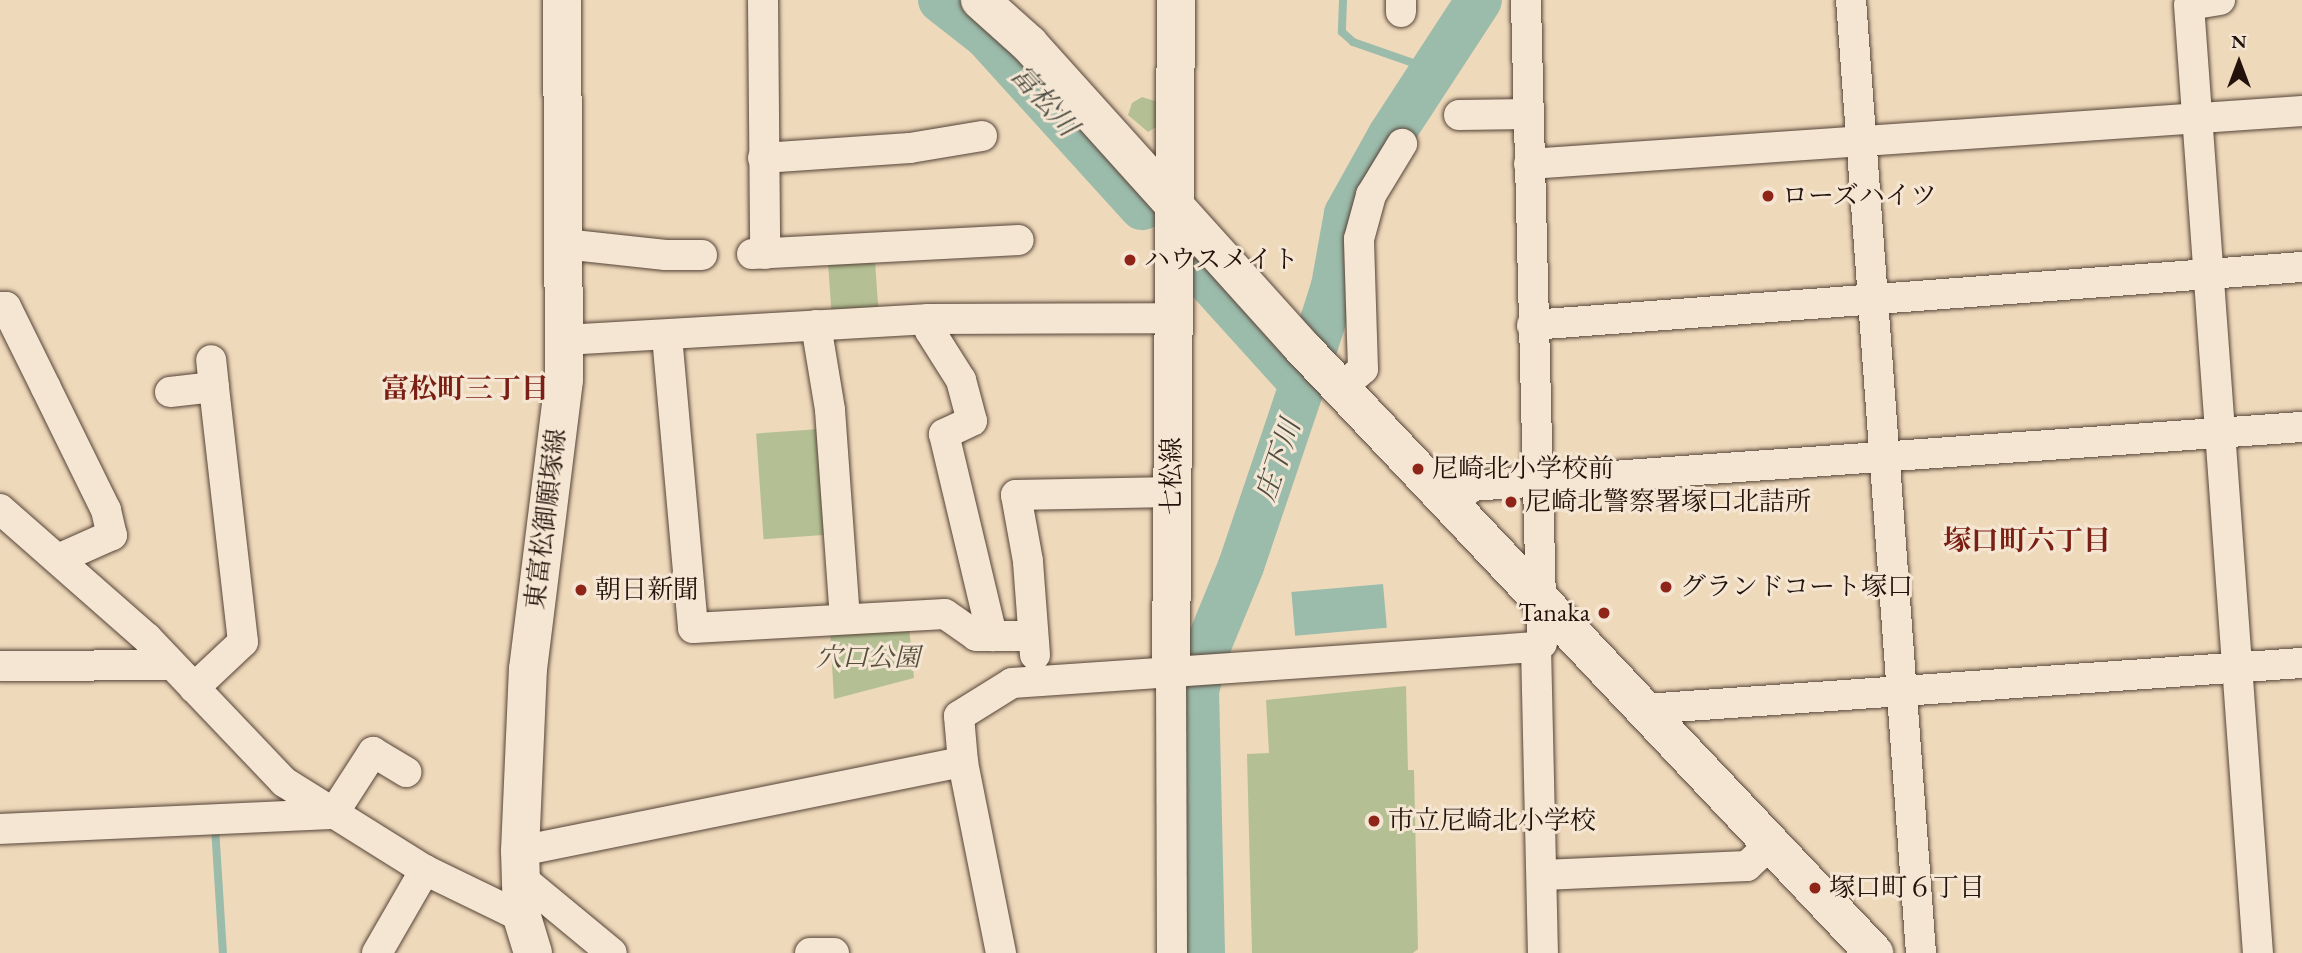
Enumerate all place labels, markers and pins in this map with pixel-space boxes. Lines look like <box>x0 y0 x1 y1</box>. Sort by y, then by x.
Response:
place label: ローズハイツ <box>1782 180 1938 212</box>
marker: ローズハイツ <box>1760 188 1776 204</box>
place label: ハウスメイト <box>1144 244 1300 276</box>
marker: ハウスメイト <box>1122 252 1138 268</box>
place label: 尼崎北小学校前 <box>1432 453 1614 485</box>
marker: 尼崎北小学校前 <box>1410 461 1426 477</box>
place label: 尼崎北警察署塚口北詰所 <box>1525 486 1811 518</box>
marker: 尼崎北警察署塚口北詰所 <box>1503 494 1519 510</box>
place label: グランドコート塚口 <box>1680 571 1914 603</box>
place label: 朝日新聞 <box>595 574 699 606</box>
marker: グランドコート塚口 <box>1658 579 1674 595</box>
marker: 朝日新聞 <box>573 582 589 598</box>
place label: Tanaka <box>1518 597 1590 629</box>
marker: Tanaka <box>1596 605 1612 621</box>
place label: 市立尼崎北小学校 <box>1388 805 1596 837</box>
marker: 市立尼崎北小学校 <box>1366 813 1382 829</box>
place label: 塚口町６丁目 <box>1829 872 1985 904</box>
marker: 塚口町６丁目 <box>1807 880 1823 896</box>

